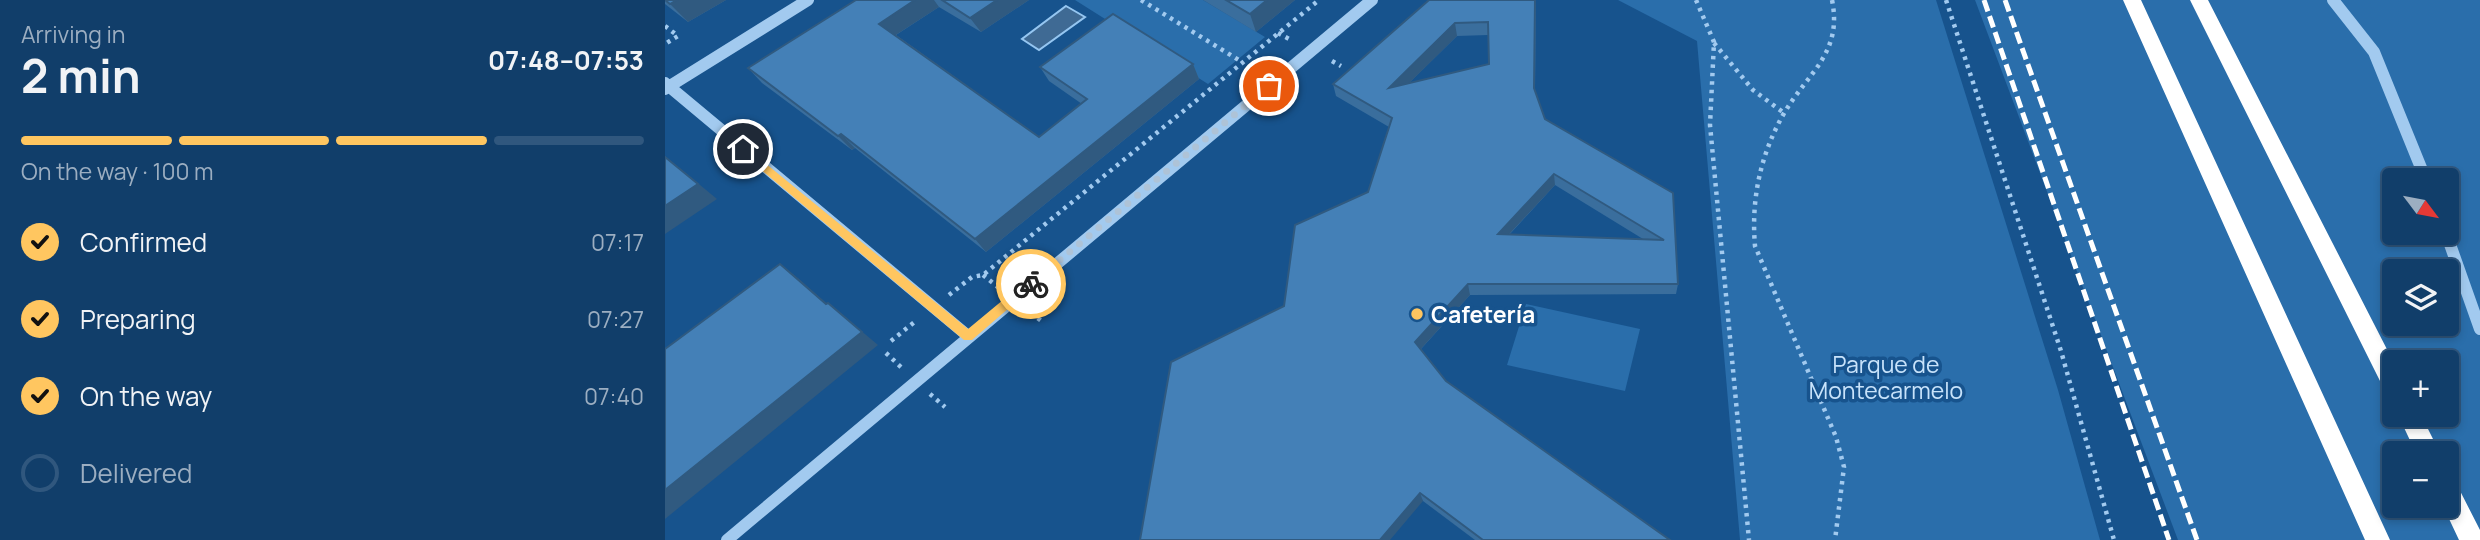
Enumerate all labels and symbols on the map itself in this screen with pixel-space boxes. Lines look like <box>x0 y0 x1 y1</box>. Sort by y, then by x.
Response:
pin <box>1239 56 1299 116</box>
pin <box>713 119 773 179</box>
north arrow <box>2382 168 2459 245</box>
courier <box>996 249 1066 319</box>
place label: Cafetería <box>1431 298 1535 330</box>
marker: Cafetería <box>1409 306 1425 322</box>
park label: Parque de Montecarmelo <box>1809 348 1963 406</box>

